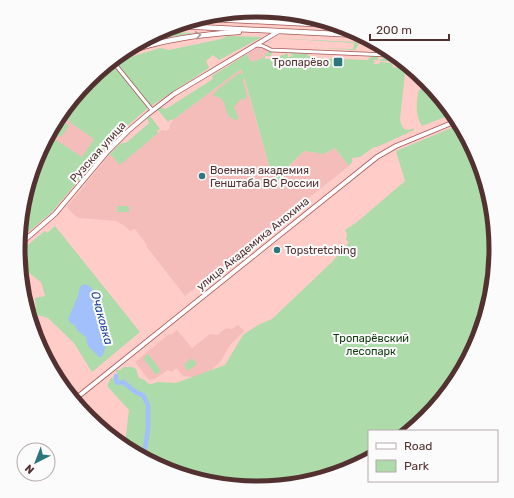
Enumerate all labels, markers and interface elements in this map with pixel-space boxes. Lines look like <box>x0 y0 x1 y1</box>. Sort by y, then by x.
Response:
scale bar <box>370 16 449 42</box>
text: 200 m <box>376 23 412 37</box>
one-way arrow <box>195 32 201 40</box>
place label: Тропарёво <box>272 56 329 69</box>
marker: Тропарёво <box>332 56 344 68</box>
street label: Рузская улица <box>67 119 129 185</box>
place label: Военная академия Генштаба ВС России <box>210 164 319 190</box>
marker: Военная академия Генштаба ВС России <box>197 171 207 181</box>
street label: улица Академика Анохина <box>194 195 312 293</box>
place label: Topstretching <box>285 244 356 257</box>
marker: Topstretching <box>272 245 282 255</box>
water label: Очаковка <box>88 290 116 346</box>
park label: Тропарёвский лесопарк <box>333 332 409 358</box>
legend <box>368 430 498 482</box>
text: Road <box>404 439 432 453</box>
north arrow <box>16 442 56 482</box>
text: Park <box>404 459 430 473</box>
text: N <box>22 462 37 477</box>

